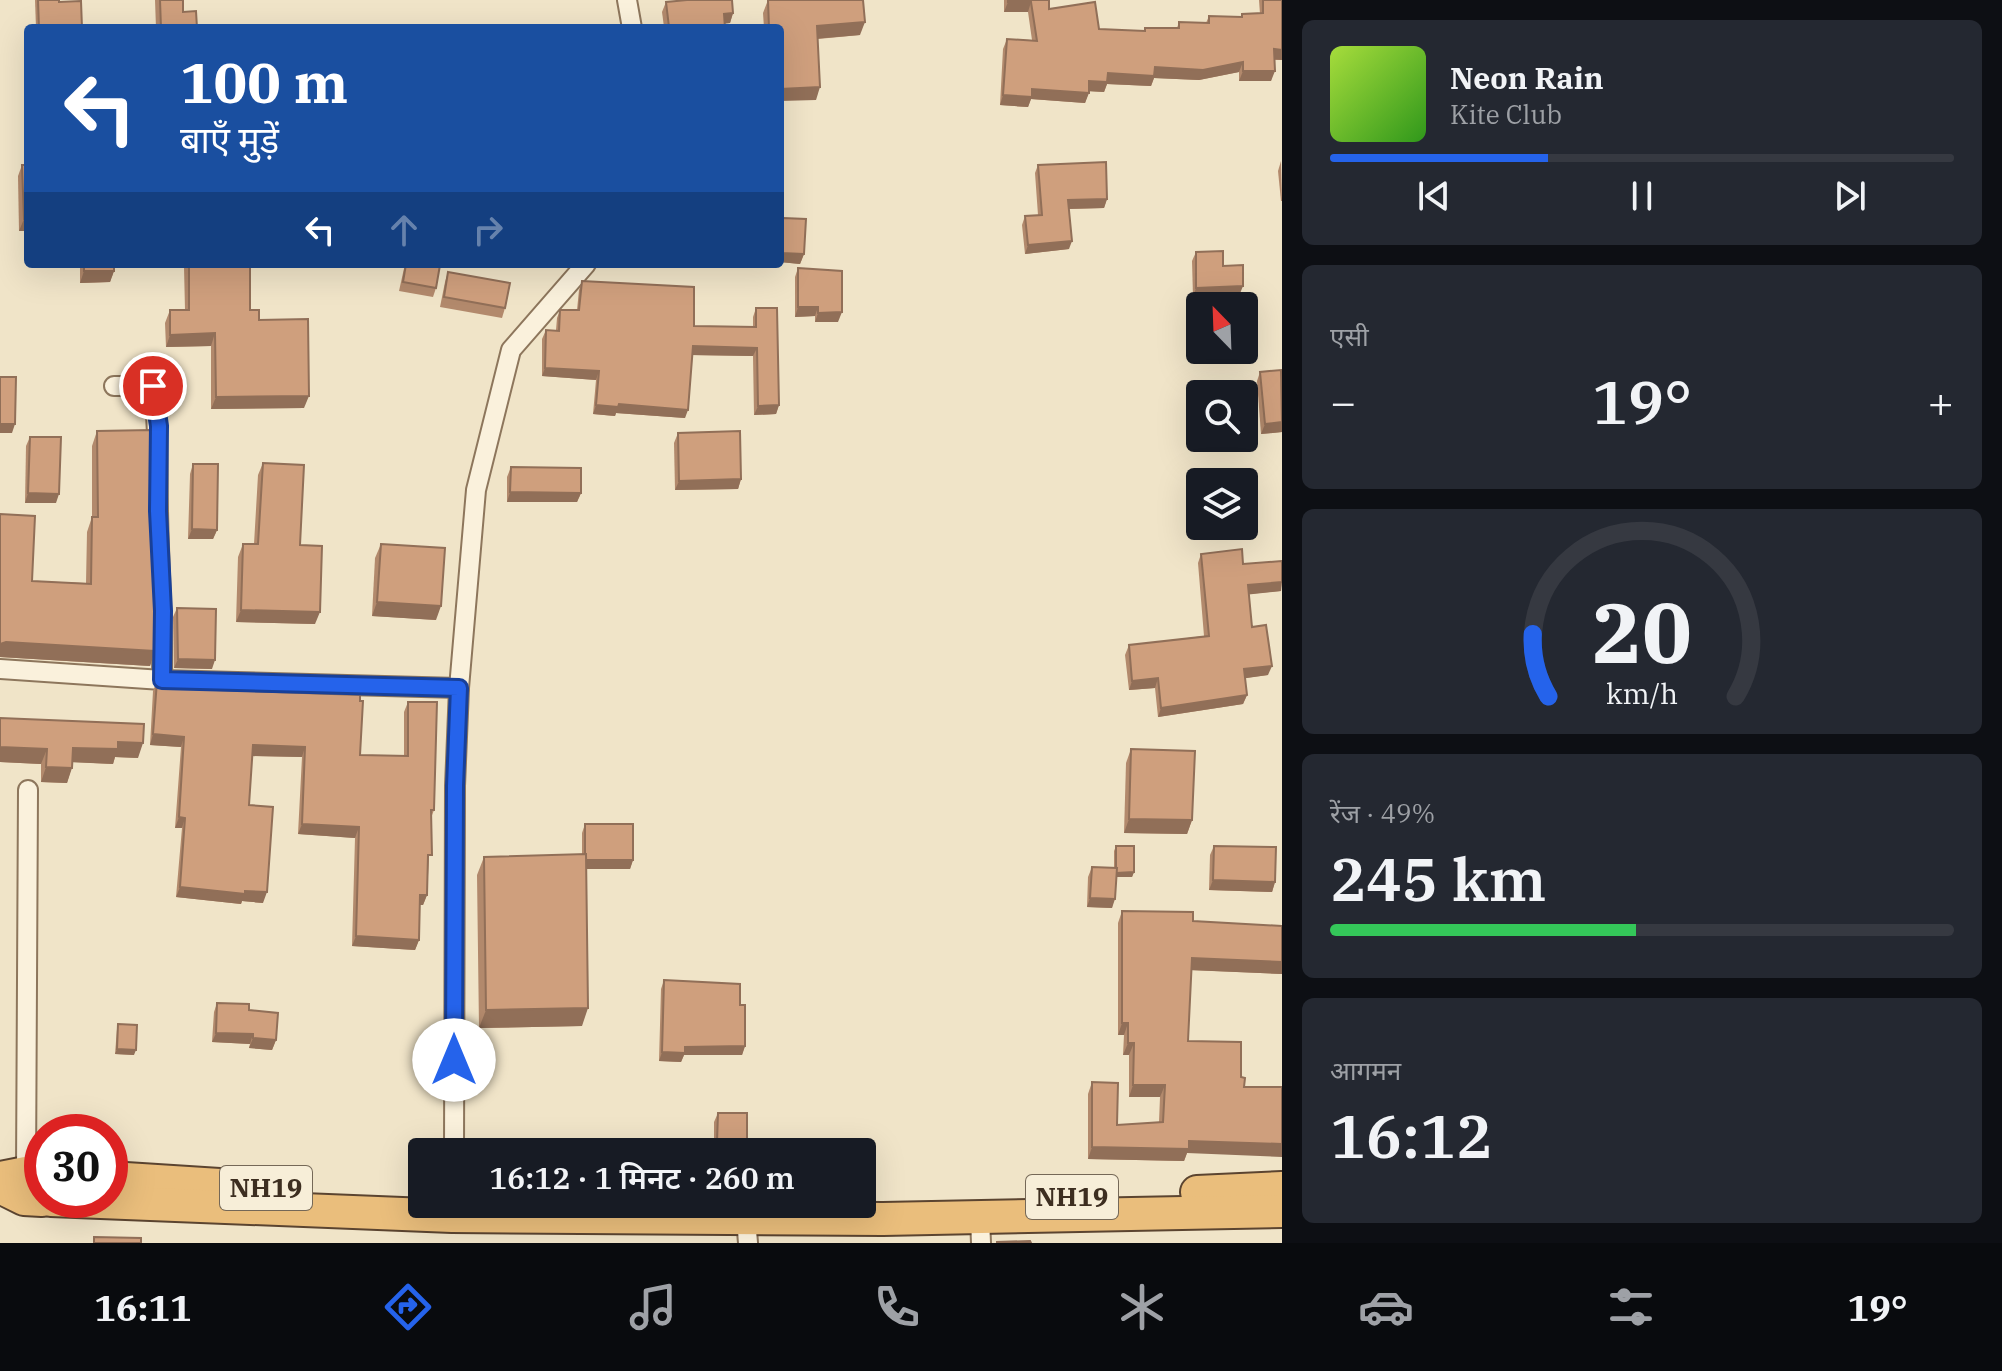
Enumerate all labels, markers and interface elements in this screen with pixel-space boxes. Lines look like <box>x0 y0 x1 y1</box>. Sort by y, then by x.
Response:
text: 100 m <box>180 46 348 118</box>
icon: left <box>48 56 152 160</box>
text: Neon Rain <box>1450 58 1604 97</box>
text: Kite Club <box>1450 97 1562 131</box>
text: बाएँ मुड़ें <box>180 116 279 163</box>
icon: previous <box>1412 174 1456 218</box>
icon: pause <box>1620 174 1664 218</box>
icon: next <box>1828 174 1872 218</box>
icon: left <box>298 208 342 252</box>
icon: ahead <box>382 208 426 252</box>
icon: right <box>466 208 510 252</box>
north arrow <box>1186 292 1258 364</box>
map controls <box>1186 292 1258 540</box>
text: एसी <box>1330 319 1369 353</box>
pin <box>119 352 187 420</box>
text: 19° <box>1592 362 1692 441</box>
icon: arrive <box>131 364 175 408</box>
text: − <box>1330 373 1356 430</box>
text: + <box>1928 373 1954 430</box>
button: search <box>1186 380 1258 452</box>
button: layers <box>1186 468 1258 540</box>
text: 20 <box>1592 578 1692 686</box>
text: km/h <box>1606 676 1678 713</box>
text: रेंज · 49% <box>1330 796 1435 830</box>
text: 245 km <box>1330 839 1546 918</box>
position arrow <box>412 1018 496 1102</box>
text: आगमन <box>1330 1053 1401 1087</box>
text: 16:12 <box>1330 1096 1492 1175</box>
speed limit sign: 30 <box>24 1114 128 1218</box>
text: 16:12 · 1 मिनट · 260 m <box>489 1158 795 1197</box>
road number: NH19 <box>220 1166 312 1210</box>
road number: NH19 <box>1026 1175 1118 1219</box>
icon: directions <box>380 1279 436 1335</box>
icon: music <box>625 1279 681 1335</box>
icon: phone <box>869 1279 925 1335</box>
icon: climate <box>1114 1279 1170 1335</box>
icon: car <box>1358 1279 1414 1335</box>
icon: filters <box>1603 1279 1659 1335</box>
text: 16:11 <box>94 1284 192 1331</box>
text: 19° <box>1848 1284 1908 1331</box>

